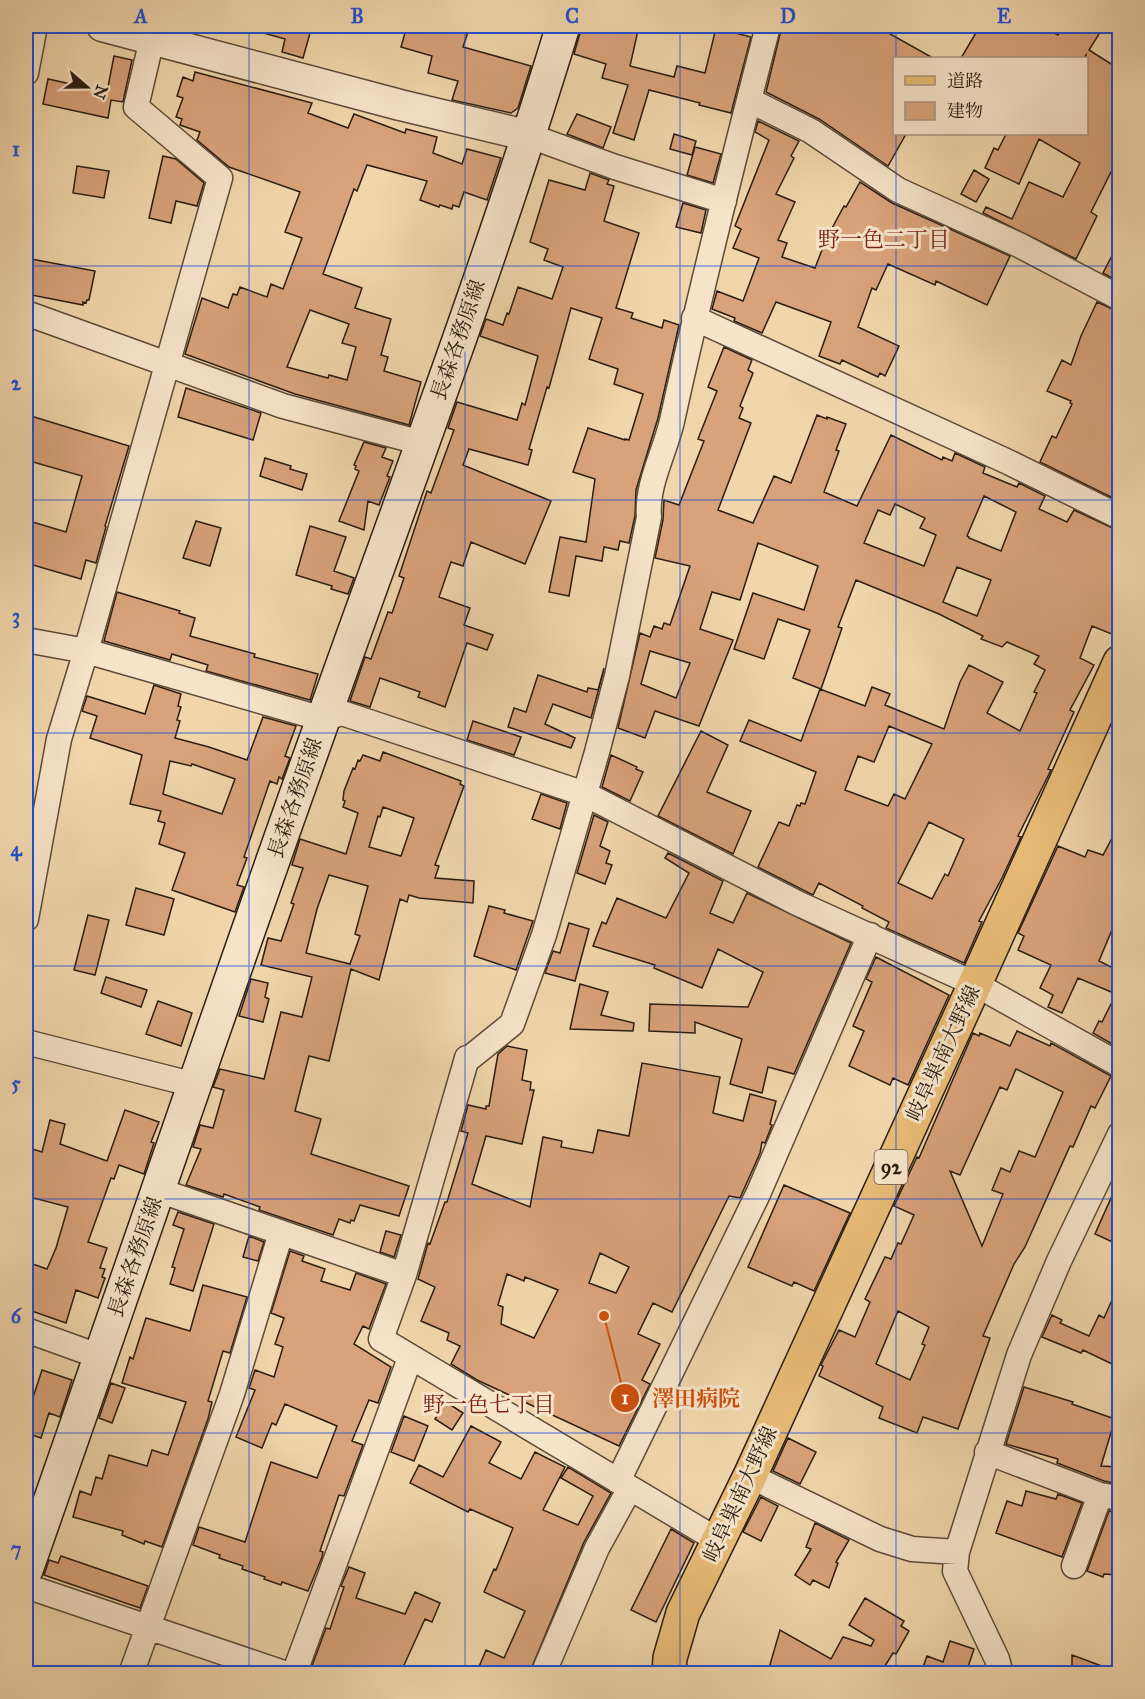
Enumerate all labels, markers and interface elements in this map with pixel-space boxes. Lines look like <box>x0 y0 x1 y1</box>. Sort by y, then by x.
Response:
text: A <box>132 4 148 28</box>
text: B <box>350 4 364 28</box>
text: C <box>565 4 579 28</box>
text: D <box>780 4 796 28</box>
text: E <box>997 4 1012 28</box>
north arrow <box>57 57 117 117</box>
legend <box>893 57 1088 135</box>
text: 道路 <box>947 70 983 92</box>
text: N <box>89 82 112 102</box>
text: 建物 <box>947 100 983 122</box>
text: 1 <box>12 137 20 161</box>
district label: 野一色二丁目 <box>818 226 950 253</box>
street label: 長森各務原線 <box>425 276 491 404</box>
text: 2 <box>11 371 22 395</box>
text: 3 <box>12 604 20 629</box>
street label: 長森各務原線 <box>262 734 328 862</box>
text: 4 <box>10 837 22 862</box>
street label: 岐阜巣南大野線 <box>900 981 986 1125</box>
text: 5 <box>11 1071 21 1095</box>
road number: 92 <box>874 1150 908 1184</box>
street label: 長森各務原線 <box>102 1193 168 1321</box>
text: 6 <box>11 1304 23 1328</box>
callout: 澤田病院 <box>610 1378 752 1418</box>
text: 澤田病院 <box>652 1385 740 1412</box>
text: 1 <box>621 1387 629 1409</box>
district label: 野一色七丁目 <box>423 1391 555 1418</box>
street label: 岐阜巣南大野線 <box>697 1422 783 1566</box>
text: 7 <box>11 1537 22 1561</box>

